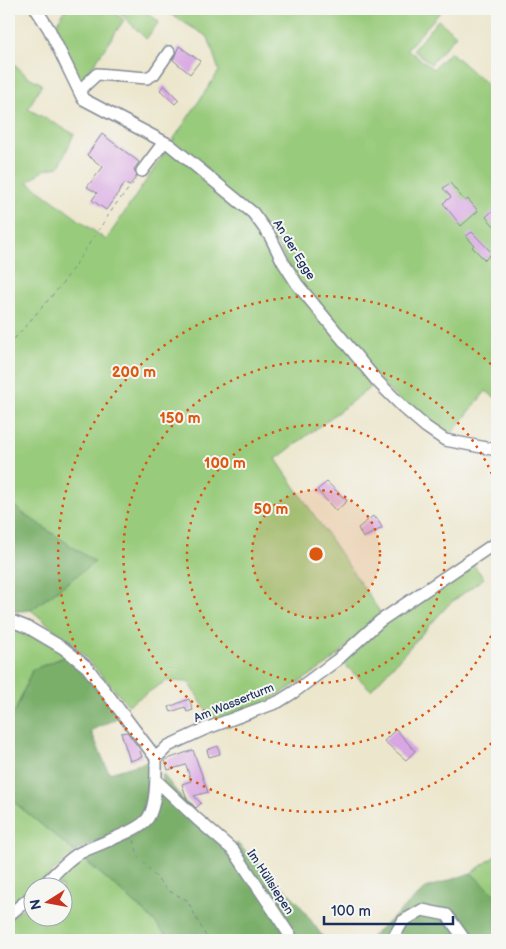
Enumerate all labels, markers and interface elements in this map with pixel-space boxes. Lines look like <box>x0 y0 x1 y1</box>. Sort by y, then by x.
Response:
street label: An der Egge <box>270 217 318 283</box>
text: 200 m <box>112 363 156 382</box>
text: 150 m <box>159 409 201 428</box>
text: 100 m <box>204 454 246 473</box>
text: 50 m <box>254 500 289 519</box>
centre of rings <box>307 545 325 563</box>
street label: Am Wasserturm <box>192 680 276 726</box>
street label: Im Hüllsiepen <box>243 847 297 918</box>
north arrow <box>22 876 72 926</box>
scale bar <box>324 894 452 926</box>
text: N <box>26 898 45 911</box>
text: 100 m <box>331 902 371 921</box>

